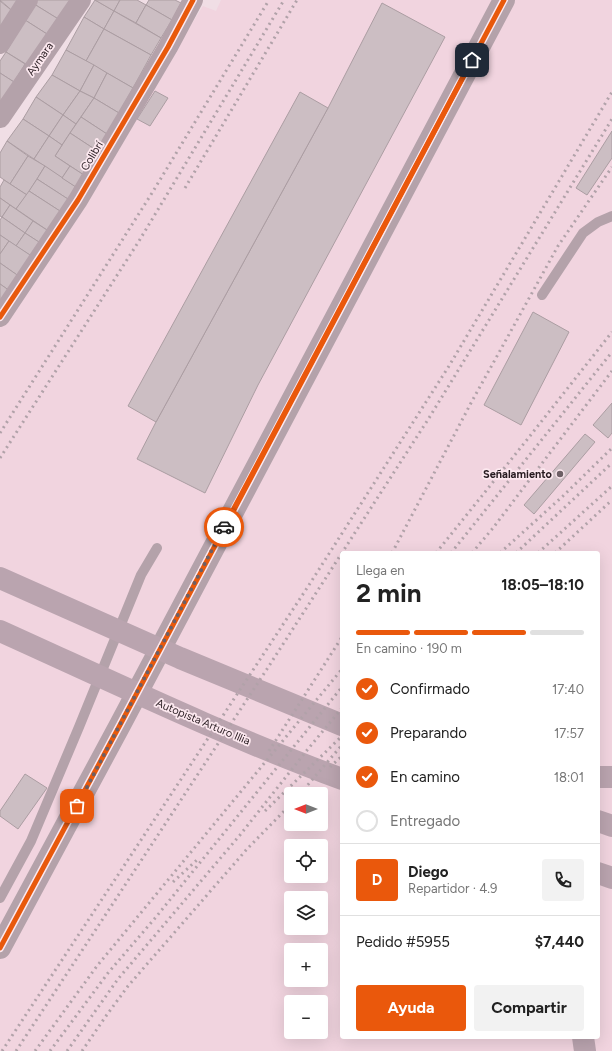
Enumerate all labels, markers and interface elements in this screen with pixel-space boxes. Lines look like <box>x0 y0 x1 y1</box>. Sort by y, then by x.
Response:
street label: Aymara <box>24 40 56 78</box>
pin <box>455 43 489 77</box>
icon: home <box>461 49 483 71</box>
street label: Colibrí <box>78 139 106 173</box>
place label: Señalamiento <box>483 468 553 481</box>
marker: Señalamiento <box>555 469 565 479</box>
courier <box>204 507 244 547</box>
icon: car <box>213 516 235 538</box>
text: Llega en <box>356 563 405 578</box>
text: 18:05–18:10 <box>501 576 584 594</box>
text: 2 min <box>356 577 422 609</box>
text: En camino · 190 m <box>356 641 462 656</box>
icon: check <box>356 678 378 700</box>
text: Confirmado <box>390 680 470 698</box>
text: 17:40 <box>552 682 584 697</box>
street label: Autopista Arturo Illia <box>154 696 252 748</box>
icon: check <box>356 722 378 744</box>
text: Preparando <box>390 724 467 742</box>
text: 17:57 <box>554 726 584 741</box>
icon: check <box>356 766 378 788</box>
text: En camino <box>390 768 460 786</box>
text: 18:01 <box>554 770 584 785</box>
north arrow <box>284 787 328 831</box>
map controls <box>284 787 328 1039</box>
pin <box>60 789 94 823</box>
icon: bag <box>66 795 88 817</box>
text: Entregado <box>390 812 460 830</box>
button: locate <box>284 839 328 883</box>
button: phone <box>542 859 584 901</box>
text: Diego <box>408 863 448 881</box>
text: D <box>372 871 382 889</box>
text: Repartidor · 4.9 <box>408 881 497 896</box>
button: layers <box>284 891 328 935</box>
text: Pedido #5955 <box>356 933 450 951</box>
text: $7,440 <box>535 933 584 951</box>
button: + <box>284 943 328 987</box>
button: Ayuda <box>356 985 466 1031</box>
button: Compartir <box>474 985 584 1031</box>
button: − <box>284 995 328 1039</box>

